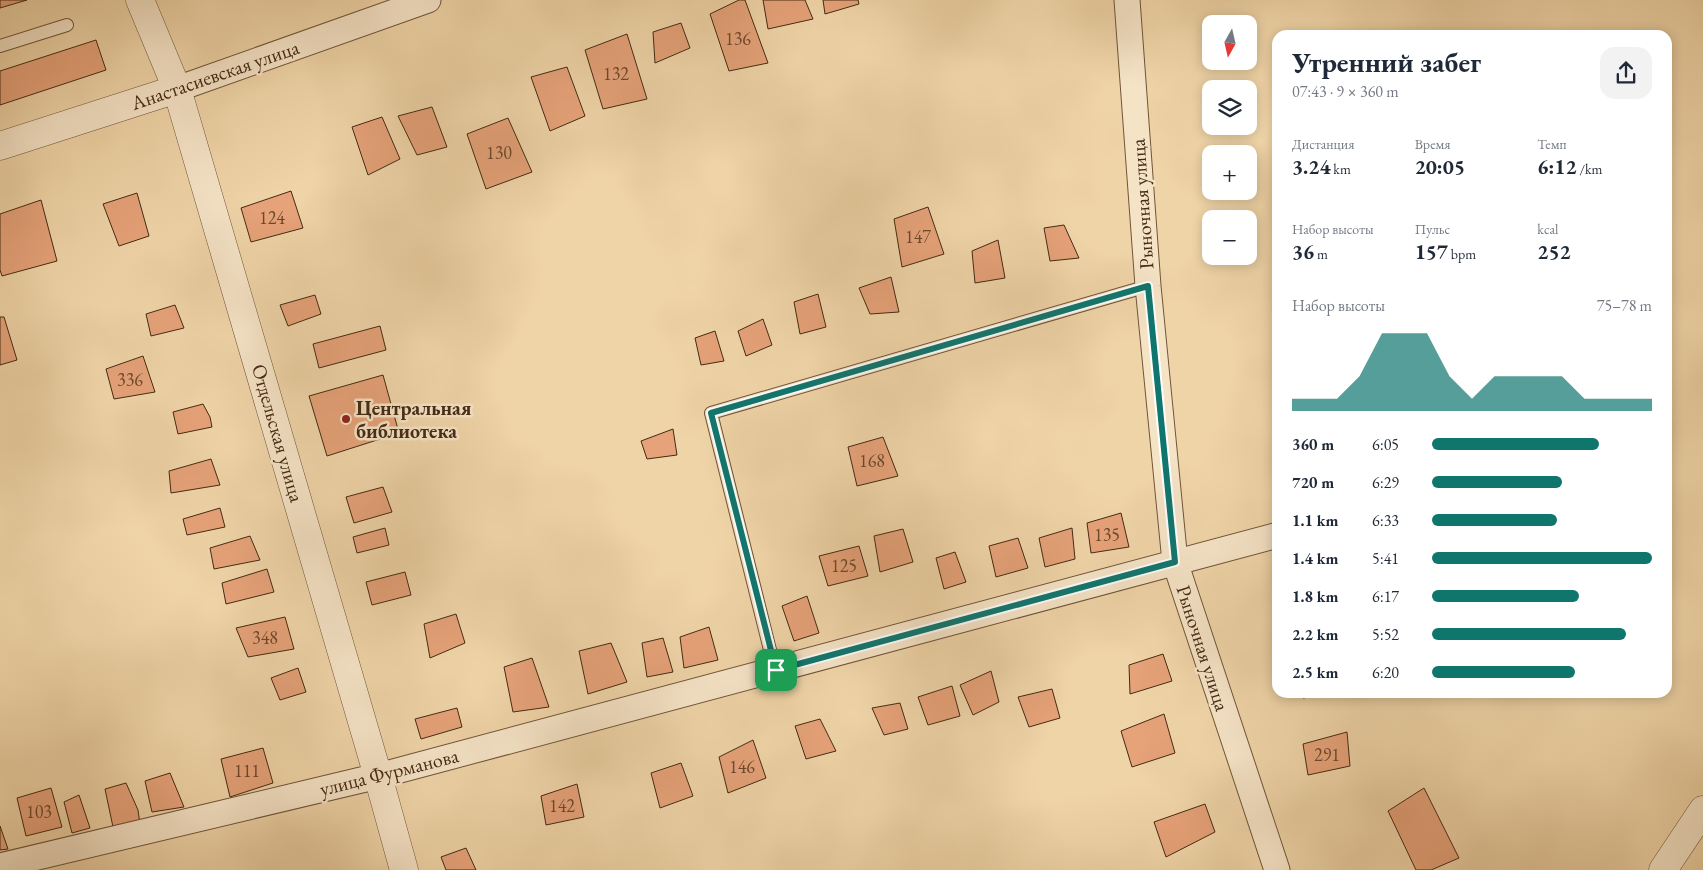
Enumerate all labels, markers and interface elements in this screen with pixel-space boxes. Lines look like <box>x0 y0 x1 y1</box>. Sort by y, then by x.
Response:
north arrow <box>1202 15 1258 70</box>
map controls <box>1202 15 1257 265</box>
house number: 136 <box>725 27 751 50</box>
street label: Анастасиевская улица <box>127 34 302 116</box>
text: Утренний забег <box>1292 44 1481 80</box>
button: share <box>1600 47 1652 99</box>
house number: 132 <box>603 62 629 85</box>
button: layers <box>1202 80 1257 135</box>
text: 07:43 · 9 × 360 m <box>1292 81 1399 102</box>
text: Дистанция <box>1292 135 1354 153</box>
text: Время <box>1415 135 1451 153</box>
text: Темп <box>1537 135 1567 153</box>
street label: Рыночная улица <box>1124 138 1160 270</box>
house number: 130 <box>486 141 512 164</box>
button: + <box>1202 145 1257 200</box>
text: 3.24 <box>1292 153 1331 180</box>
text: 20:05 <box>1415 153 1465 180</box>
text: 6:12 <box>1537 153 1577 180</box>
text: km <box>1331 160 1351 178</box>
text: /km <box>1577 160 1602 178</box>
house number: 124 <box>259 206 285 229</box>
button: − <box>1202 210 1257 265</box>
text: Набор высоты <box>1292 220 1373 238</box>
text: Пульс <box>1415 220 1450 238</box>
text: kcal <box>1537 220 1558 238</box>
house number: 147 <box>905 225 931 248</box>
text: 36 <box>1292 238 1314 265</box>
text: 157 <box>1415 238 1448 265</box>
text: 252 <box>1537 238 1571 265</box>
text: m <box>1314 245 1328 263</box>
text: bpm <box>1448 245 1476 263</box>
text: Набор высоты <box>1292 295 1385 316</box>
text: 75–78 m <box>1597 295 1652 316</box>
street label: Отдельская улица <box>246 361 310 505</box>
house number: 336 <box>117 368 143 391</box>
place label: Центральная библиотека <box>356 395 472 444</box>
marker: Центральная библиотека <box>340 413 352 425</box>
text: 360 m <box>1292 434 1334 455</box>
text: 6:05 <box>1372 434 1399 455</box>
house number: 168 <box>859 449 885 472</box>
text: 720 m <box>1292 472 1334 493</box>
text: 6:29 <box>1372 472 1399 493</box>
text: 1.1 km <box>1292 510 1338 531</box>
text: 6:33 <box>1372 510 1399 531</box>
house number: 135 <box>1094 523 1120 546</box>
text: 1.4 km <box>1292 548 1338 569</box>
text: 5:41 <box>1372 548 1399 569</box>
house number: 125 <box>831 554 857 577</box>
street label: Рыночная улица <box>1170 582 1236 714</box>
text: 1.8 km <box>1292 586 1338 607</box>
text: 6:17 <box>1372 586 1399 607</box>
text: 2.2 km <box>1292 624 1338 645</box>
text: 5:52 <box>1372 624 1399 645</box>
house number: 348 <box>252 626 278 649</box>
pin <box>755 649 797 691</box>
icon: arrive <box>762 656 790 684</box>
text: 2.5 km <box>1292 662 1338 683</box>
text: 6:20 <box>1372 662 1399 683</box>
street label: улица Фурманова <box>317 742 461 802</box>
house number: 291 <box>1314 743 1340 766</box>
house number: 146 <box>729 755 755 778</box>
house number: 111 <box>234 759 260 782</box>
house number: 142 <box>549 794 575 817</box>
house number: 103 <box>26 800 52 823</box>

